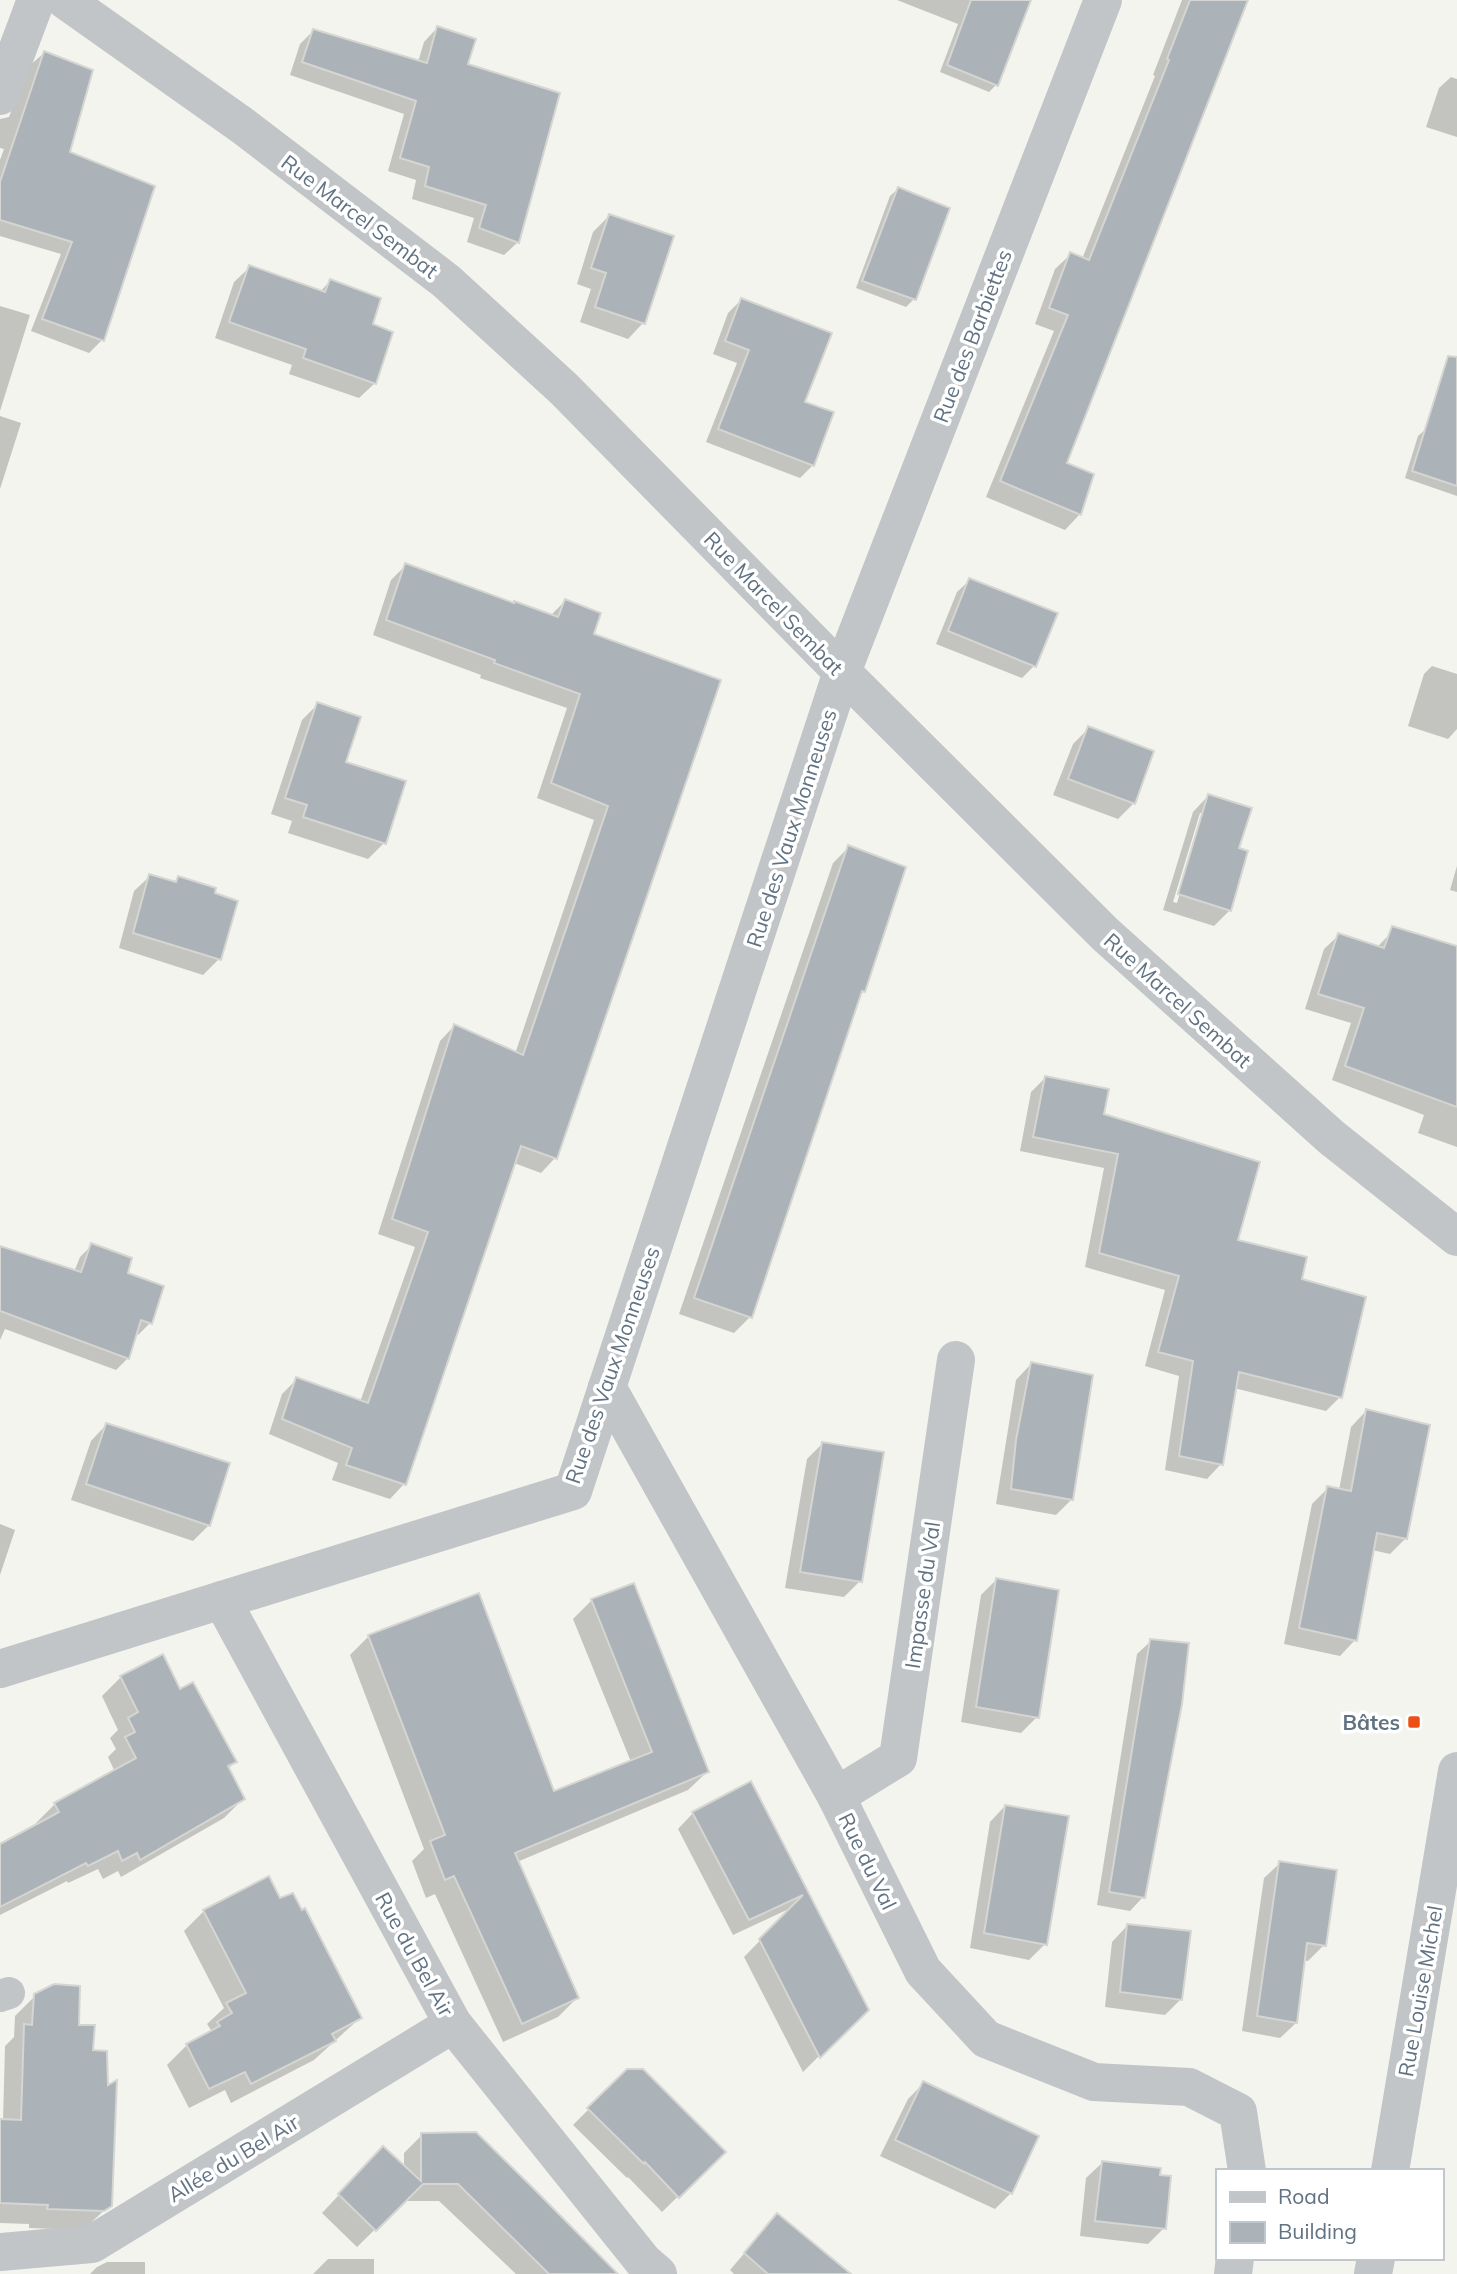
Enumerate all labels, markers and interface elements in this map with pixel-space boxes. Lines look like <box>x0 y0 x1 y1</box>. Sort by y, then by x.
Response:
street label: Rue Marcel Sembat <box>277 149 443 283</box>
street label: Rue des Barbiettes <box>927 246 1017 426</box>
street label: Rue Marcel Sembat <box>699 526 849 680</box>
street label: Rue des Vaux Monneuses <box>740 706 842 950</box>
street label: Rue Marcel Sembat <box>1099 927 1257 1073</box>
street label: Rue des Vaux Monneuses <box>559 1243 665 1487</box>
street label: Impasse du Val <box>899 1520 945 1670</box>
place label: Bâtes <box>1343 1709 1400 1735</box>
marker: Bâtes <box>1406 1714 1422 1730</box>
street label: Rue du Val <box>833 1808 903 1914</box>
street label: Rue du Bel Air <box>370 1887 460 2021</box>
street label: Rue Louise Michel <box>1392 1903 1448 2079</box>
street label: Allée du Bel Air <box>163 2109 304 2207</box>
legend <box>1216 2169 1443 2260</box>
text: Road <box>1278 2183 1329 2209</box>
text: Building <box>1278 2218 1357 2244</box>

